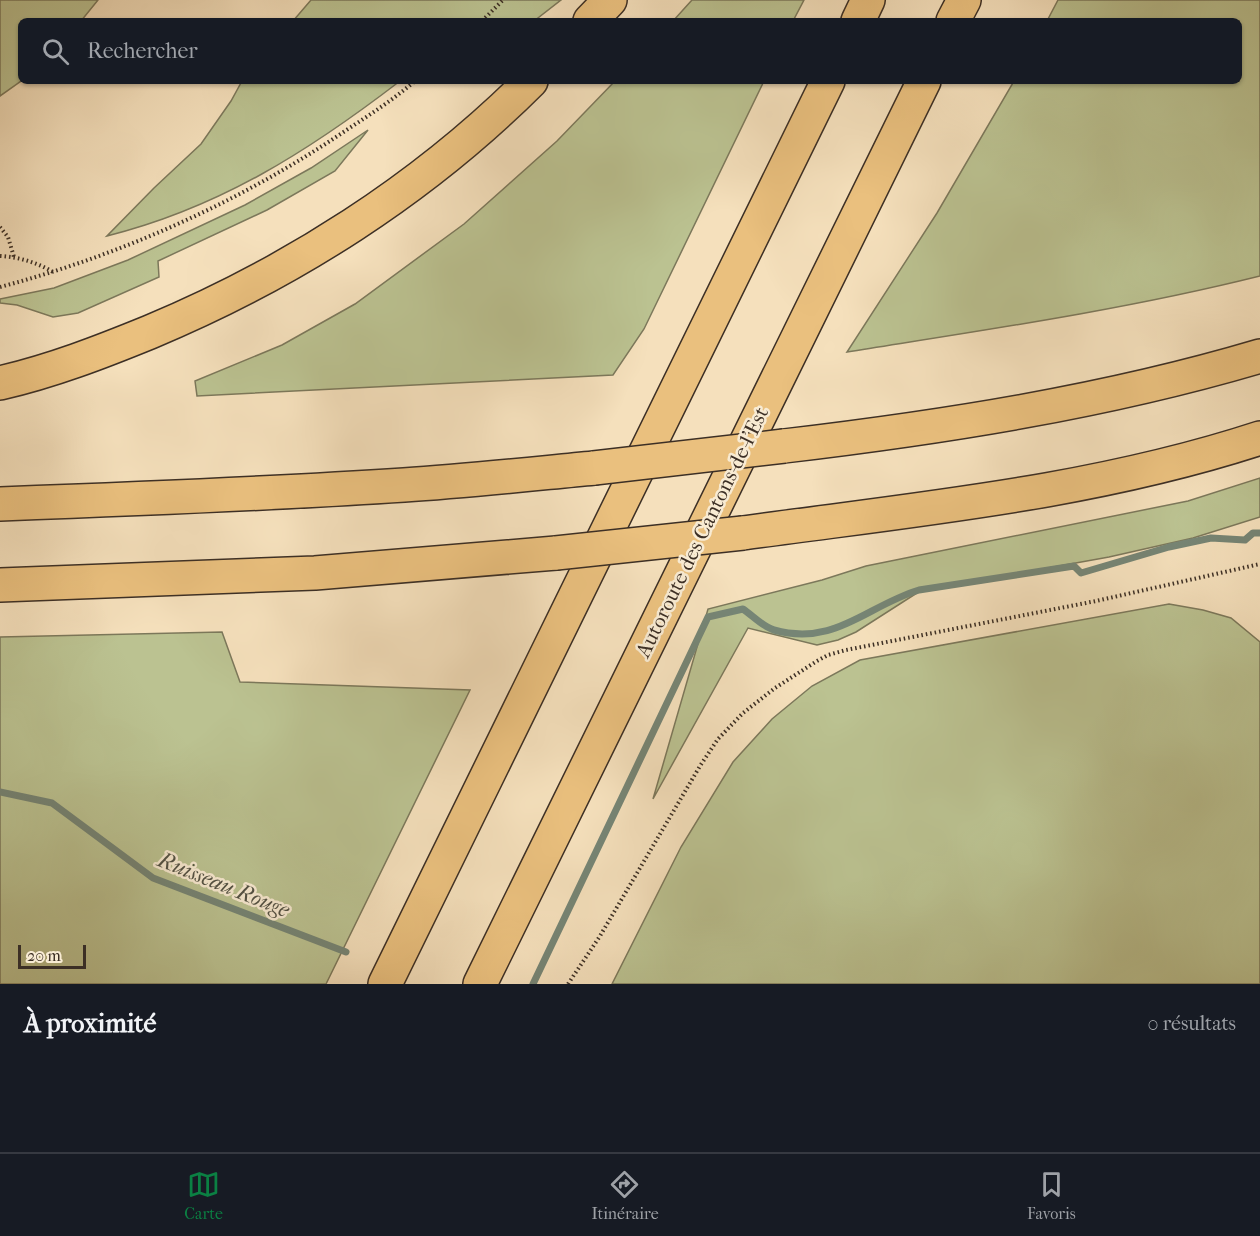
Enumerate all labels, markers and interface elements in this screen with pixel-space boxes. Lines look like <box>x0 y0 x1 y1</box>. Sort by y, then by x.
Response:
search box <box>18 18 1242 84</box>
icon: search <box>39 35 72 68</box>
text: Rechercher <box>87 38 198 64</box>
street label: Autoroute des Cantons-de-l'Est <box>630 402 773 662</box>
water label: Ruisseau Rouge <box>152 846 294 923</box>
scale bar <box>18 942 86 970</box>
text: 20 m <box>27 946 61 965</box>
text: À proximité <box>24 1008 156 1039</box>
text: 0 résultats <box>1147 1012 1236 1035</box>
tab: Carte <box>184 1168 223 1223</box>
tab: Itinéraire <box>591 1168 659 1223</box>
tab: Favoris <box>1027 1168 1076 1223</box>

